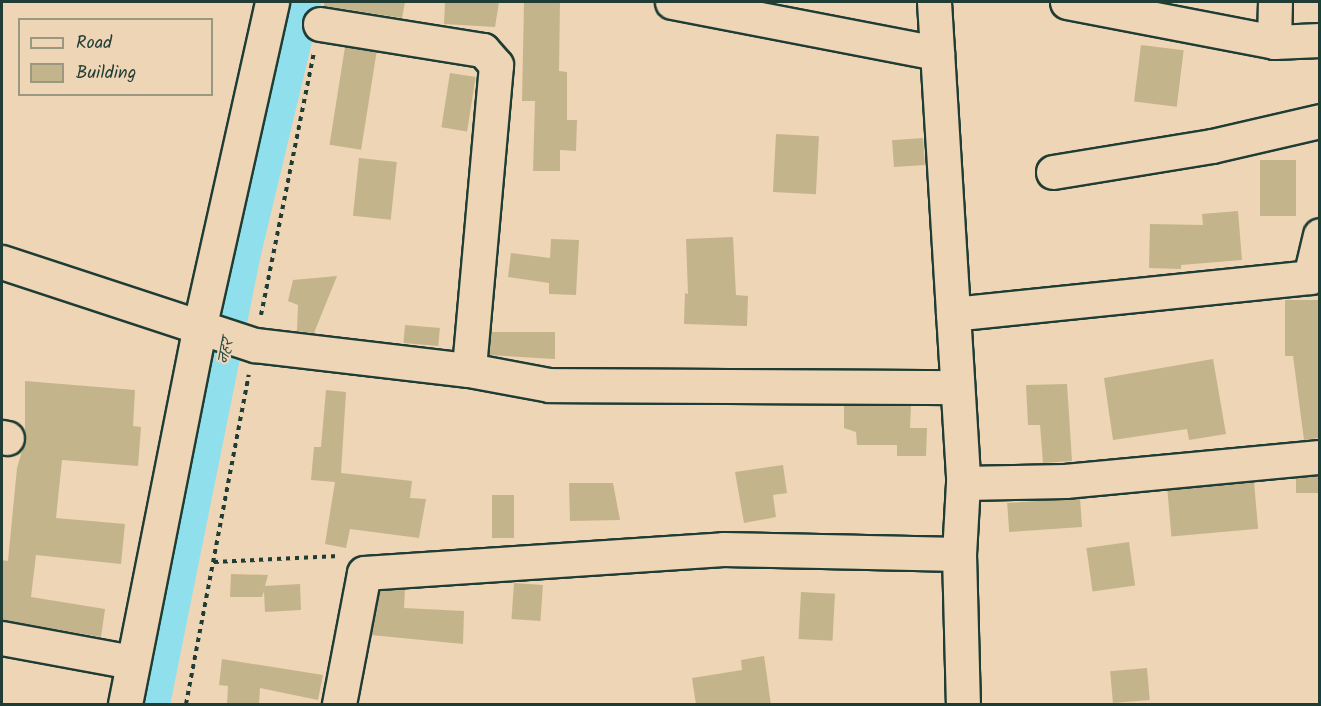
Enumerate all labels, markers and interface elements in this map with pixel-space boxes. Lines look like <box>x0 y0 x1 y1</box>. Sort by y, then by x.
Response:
legend <box>18 18 213 96</box>
text: Road <box>76 29 112 58</box>
text: Building <box>76 59 136 88</box>
water label: नहर <box>214 338 238 366</box>

